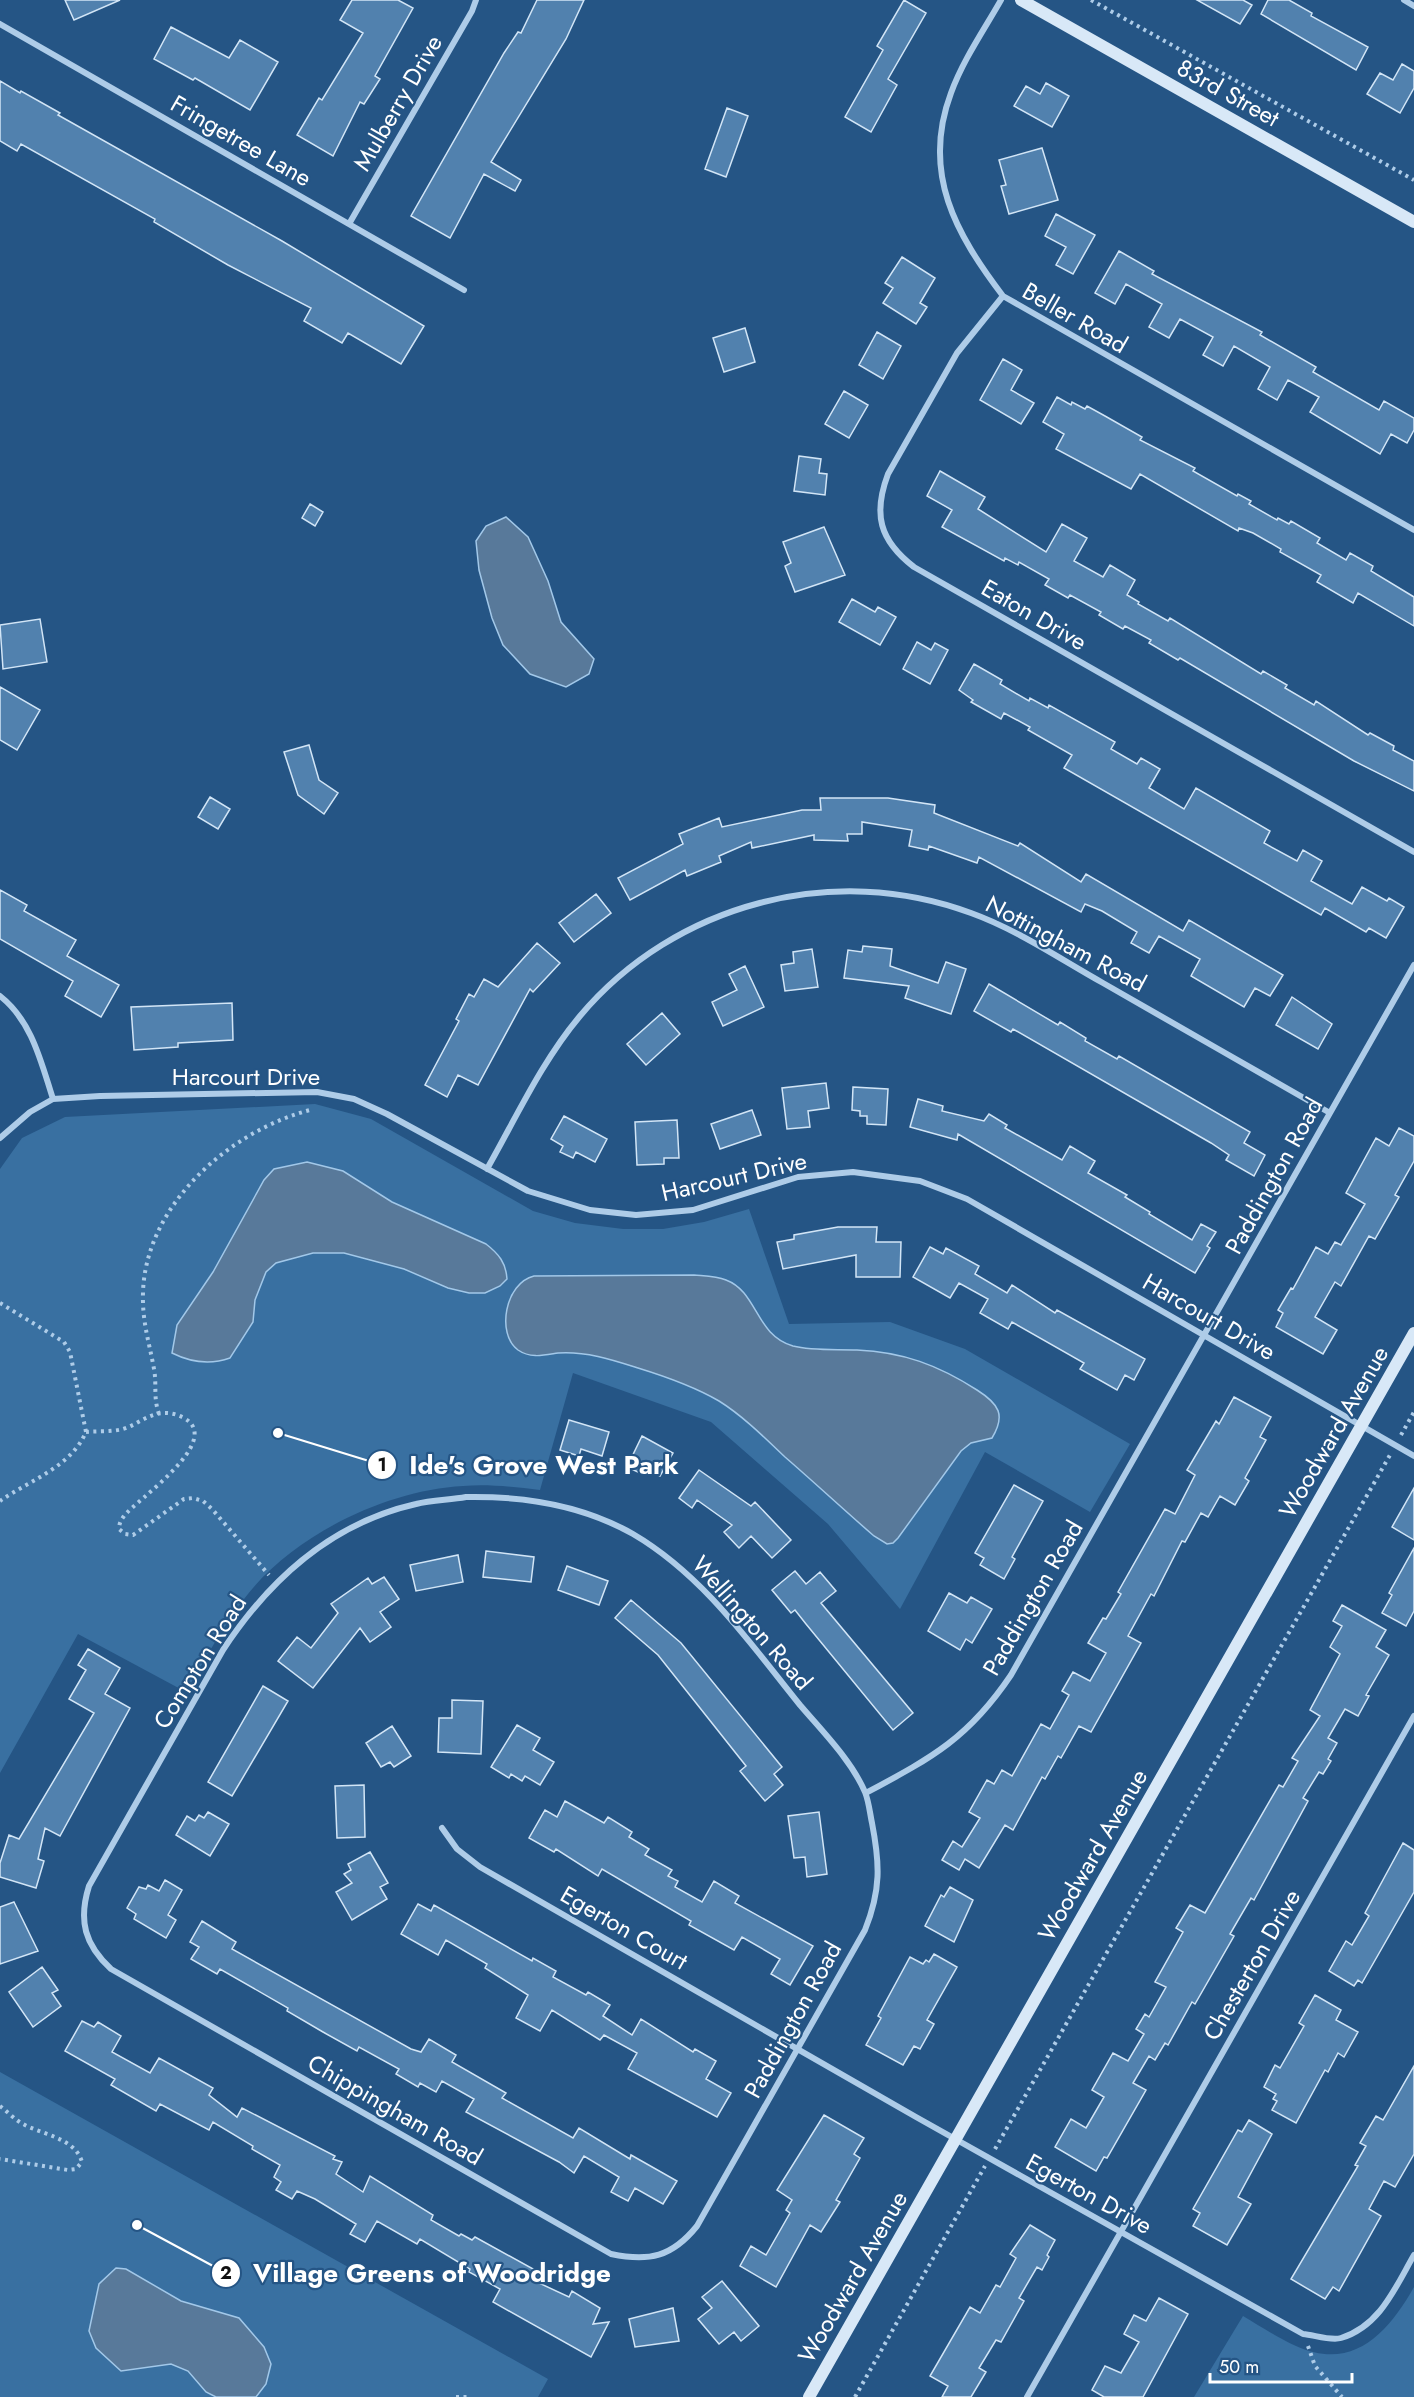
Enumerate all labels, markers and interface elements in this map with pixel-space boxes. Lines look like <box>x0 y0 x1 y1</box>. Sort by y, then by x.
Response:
street label: Mulberry Drive <box>344 28 451 177</box>
street label: 83rd Street <box>1171 50 1286 135</box>
street label: Fringetree Lane <box>164 86 318 195</box>
street label: Beller Road <box>1016 273 1134 362</box>
street label: Eaton Drive <box>975 570 1094 659</box>
street label: Nottingham Road <box>980 886 1153 1001</box>
street label: Harcourt Drive <box>172 1059 320 1094</box>
street label: Paddington Road <box>1216 1091 1331 1260</box>
street label: Harcourt Drive <box>658 1143 810 1210</box>
street label: Harcourt Drive <box>1136 1264 1282 1369</box>
street label: Woodward Avenue <box>1270 1339 1397 1524</box>
callout: Ide's Grove West Park <box>367 1443 691 1487</box>
text: Ide's Grove West Park <box>409 1446 679 1484</box>
text: 1 <box>377 1452 387 1478</box>
street label: Paddington Road <box>974 1514 1091 1682</box>
street label: Wellington Road <box>684 1548 821 1698</box>
street label: Compton Road <box>144 1588 255 1736</box>
street label: Woodward Avenue <box>1029 1762 1156 1947</box>
street label: Egerton Court <box>554 1877 695 1978</box>
street label: Chesterton Drive <box>1194 1883 1309 2047</box>
street label: Paddington Road <box>735 1935 850 2104</box>
street label: Chippingham Road <box>301 2045 489 2174</box>
street label: Egerton Drive <box>1020 2144 1159 2243</box>
street label: Woodward Avenue <box>789 2184 916 2369</box>
callout: Village Greens of Woodridge <box>211 2251 623 2295</box>
text: Village Greens of Woodridge <box>252 2254 611 2292</box>
text: 2 <box>220 2260 232 2286</box>
scale bar <box>1210 2346 1352 2384</box>
text: 50 m <box>1219 2354 1259 2380</box>

